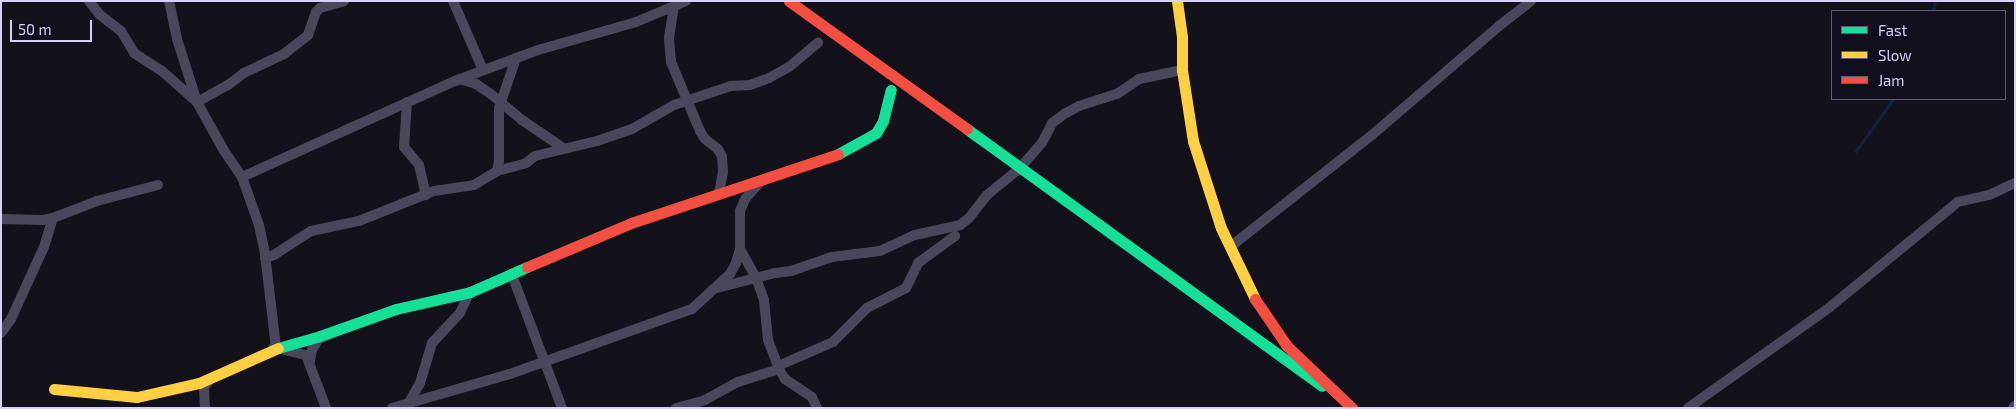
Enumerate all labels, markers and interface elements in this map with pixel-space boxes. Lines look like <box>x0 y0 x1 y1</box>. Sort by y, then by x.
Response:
scale bar <box>12 10 95 42</box>
legend <box>1831 10 2006 100</box>
text: 50 m <box>18 20 52 38</box>
text: Fast <box>1878 21 1907 39</box>
text: Slow <box>1878 46 1912 64</box>
text: Jam <box>1878 71 1904 89</box>

